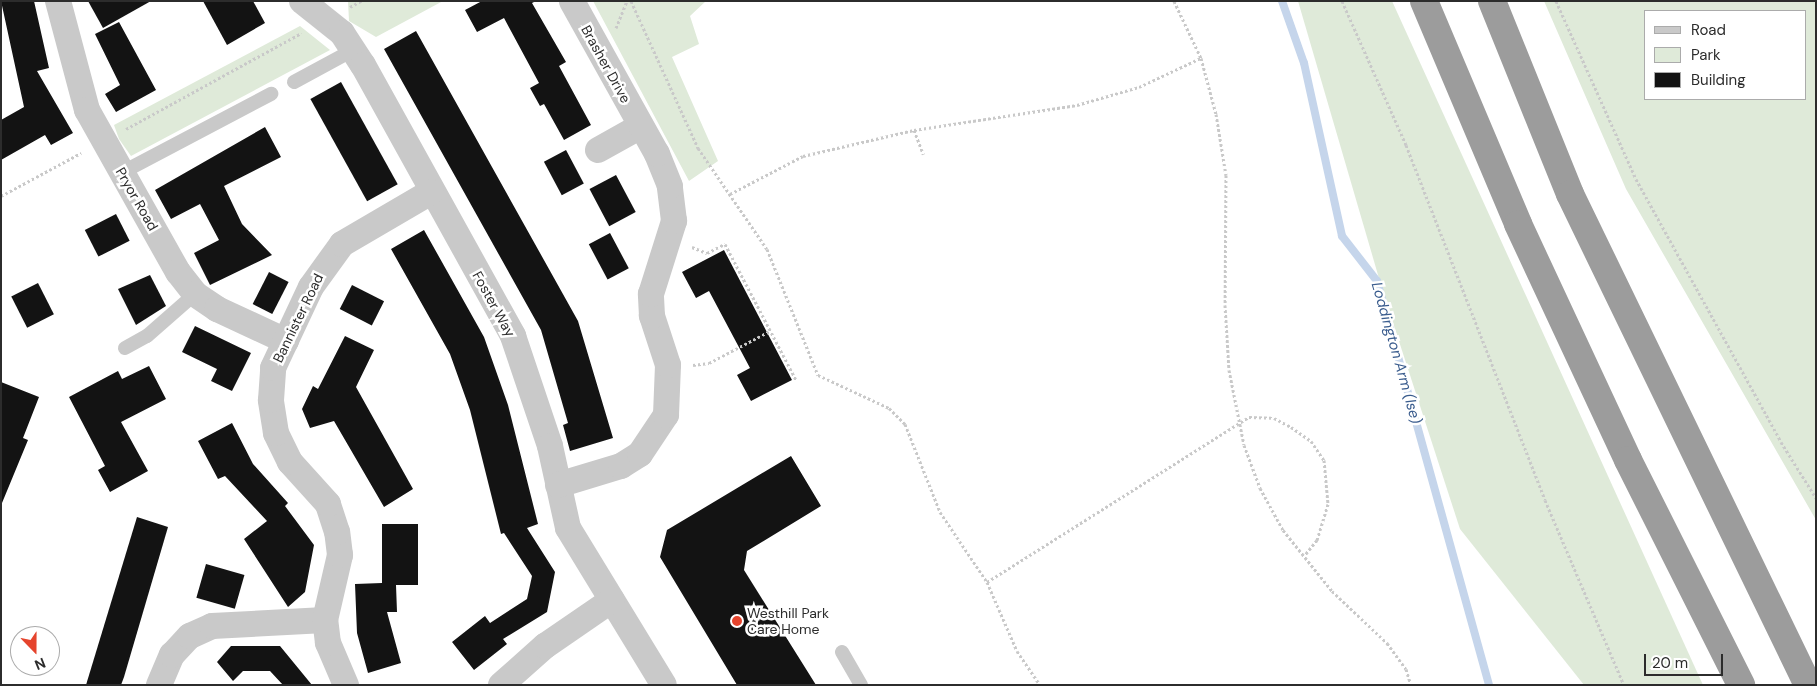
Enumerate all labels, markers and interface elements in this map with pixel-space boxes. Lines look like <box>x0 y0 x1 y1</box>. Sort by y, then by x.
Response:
legend <box>1644 10 1807 100</box>
text: Road <box>1691 20 1726 40</box>
street label: Brasher Drive <box>578 22 634 106</box>
text: Park <box>1691 45 1721 65</box>
text: Building <box>1691 70 1746 90</box>
street label: Pryor Road <box>112 164 162 234</box>
street label: Foster Way <box>469 268 519 340</box>
street label: Bannister Road <box>269 271 327 365</box>
water label: Loddington Arm (Ise) <box>1367 280 1425 426</box>
place label: Westhill Park Care Home <box>747 605 829 638</box>
marker: Westhill Park Care Home <box>731 615 743 627</box>
north arrow <box>10 626 60 676</box>
scale bar <box>1647 644 1726 676</box>
text: 20 m <box>1652 653 1688 673</box>
text: N <box>32 654 48 674</box>

